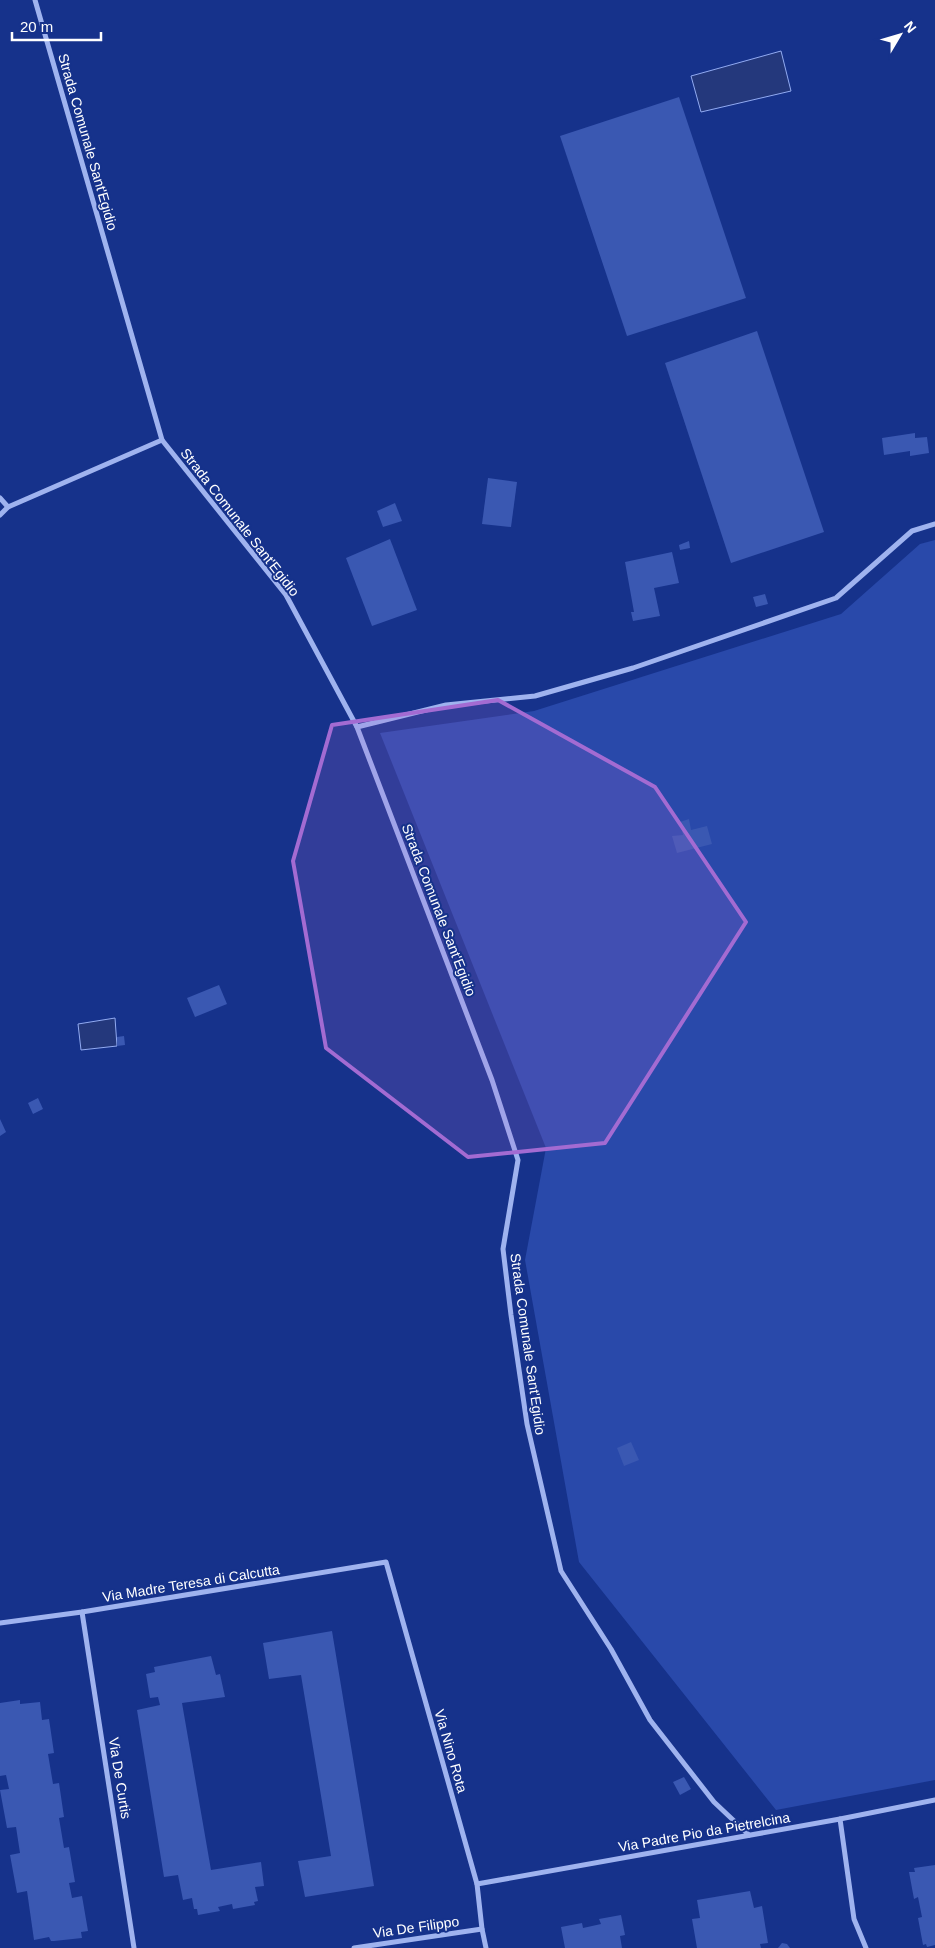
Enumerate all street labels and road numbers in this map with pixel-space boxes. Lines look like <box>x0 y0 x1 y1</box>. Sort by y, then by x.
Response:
street label: Strada Comunale Sant'Egidio <box>55 52 121 232</box>
street label: Strada Comunale Sant'Egidio <box>177 445 303 599</box>
street label: Strada Comunale Sant'Egidio <box>399 822 479 999</box>
street label: Strada Comunale Sant'Egidio <box>507 1252 549 1436</box>
street label: Via Madre Teresa di Calcutta <box>101 1561 281 1605</box>
street label: Via Nino Rota <box>431 1707 471 1795</box>
street label: Via De Curtis <box>106 1736 134 1820</box>
street label: Via Padre Pio da Pietrelcina <box>617 1809 791 1855</box>
street label: Via De Filippo <box>372 1913 460 1941</box>

